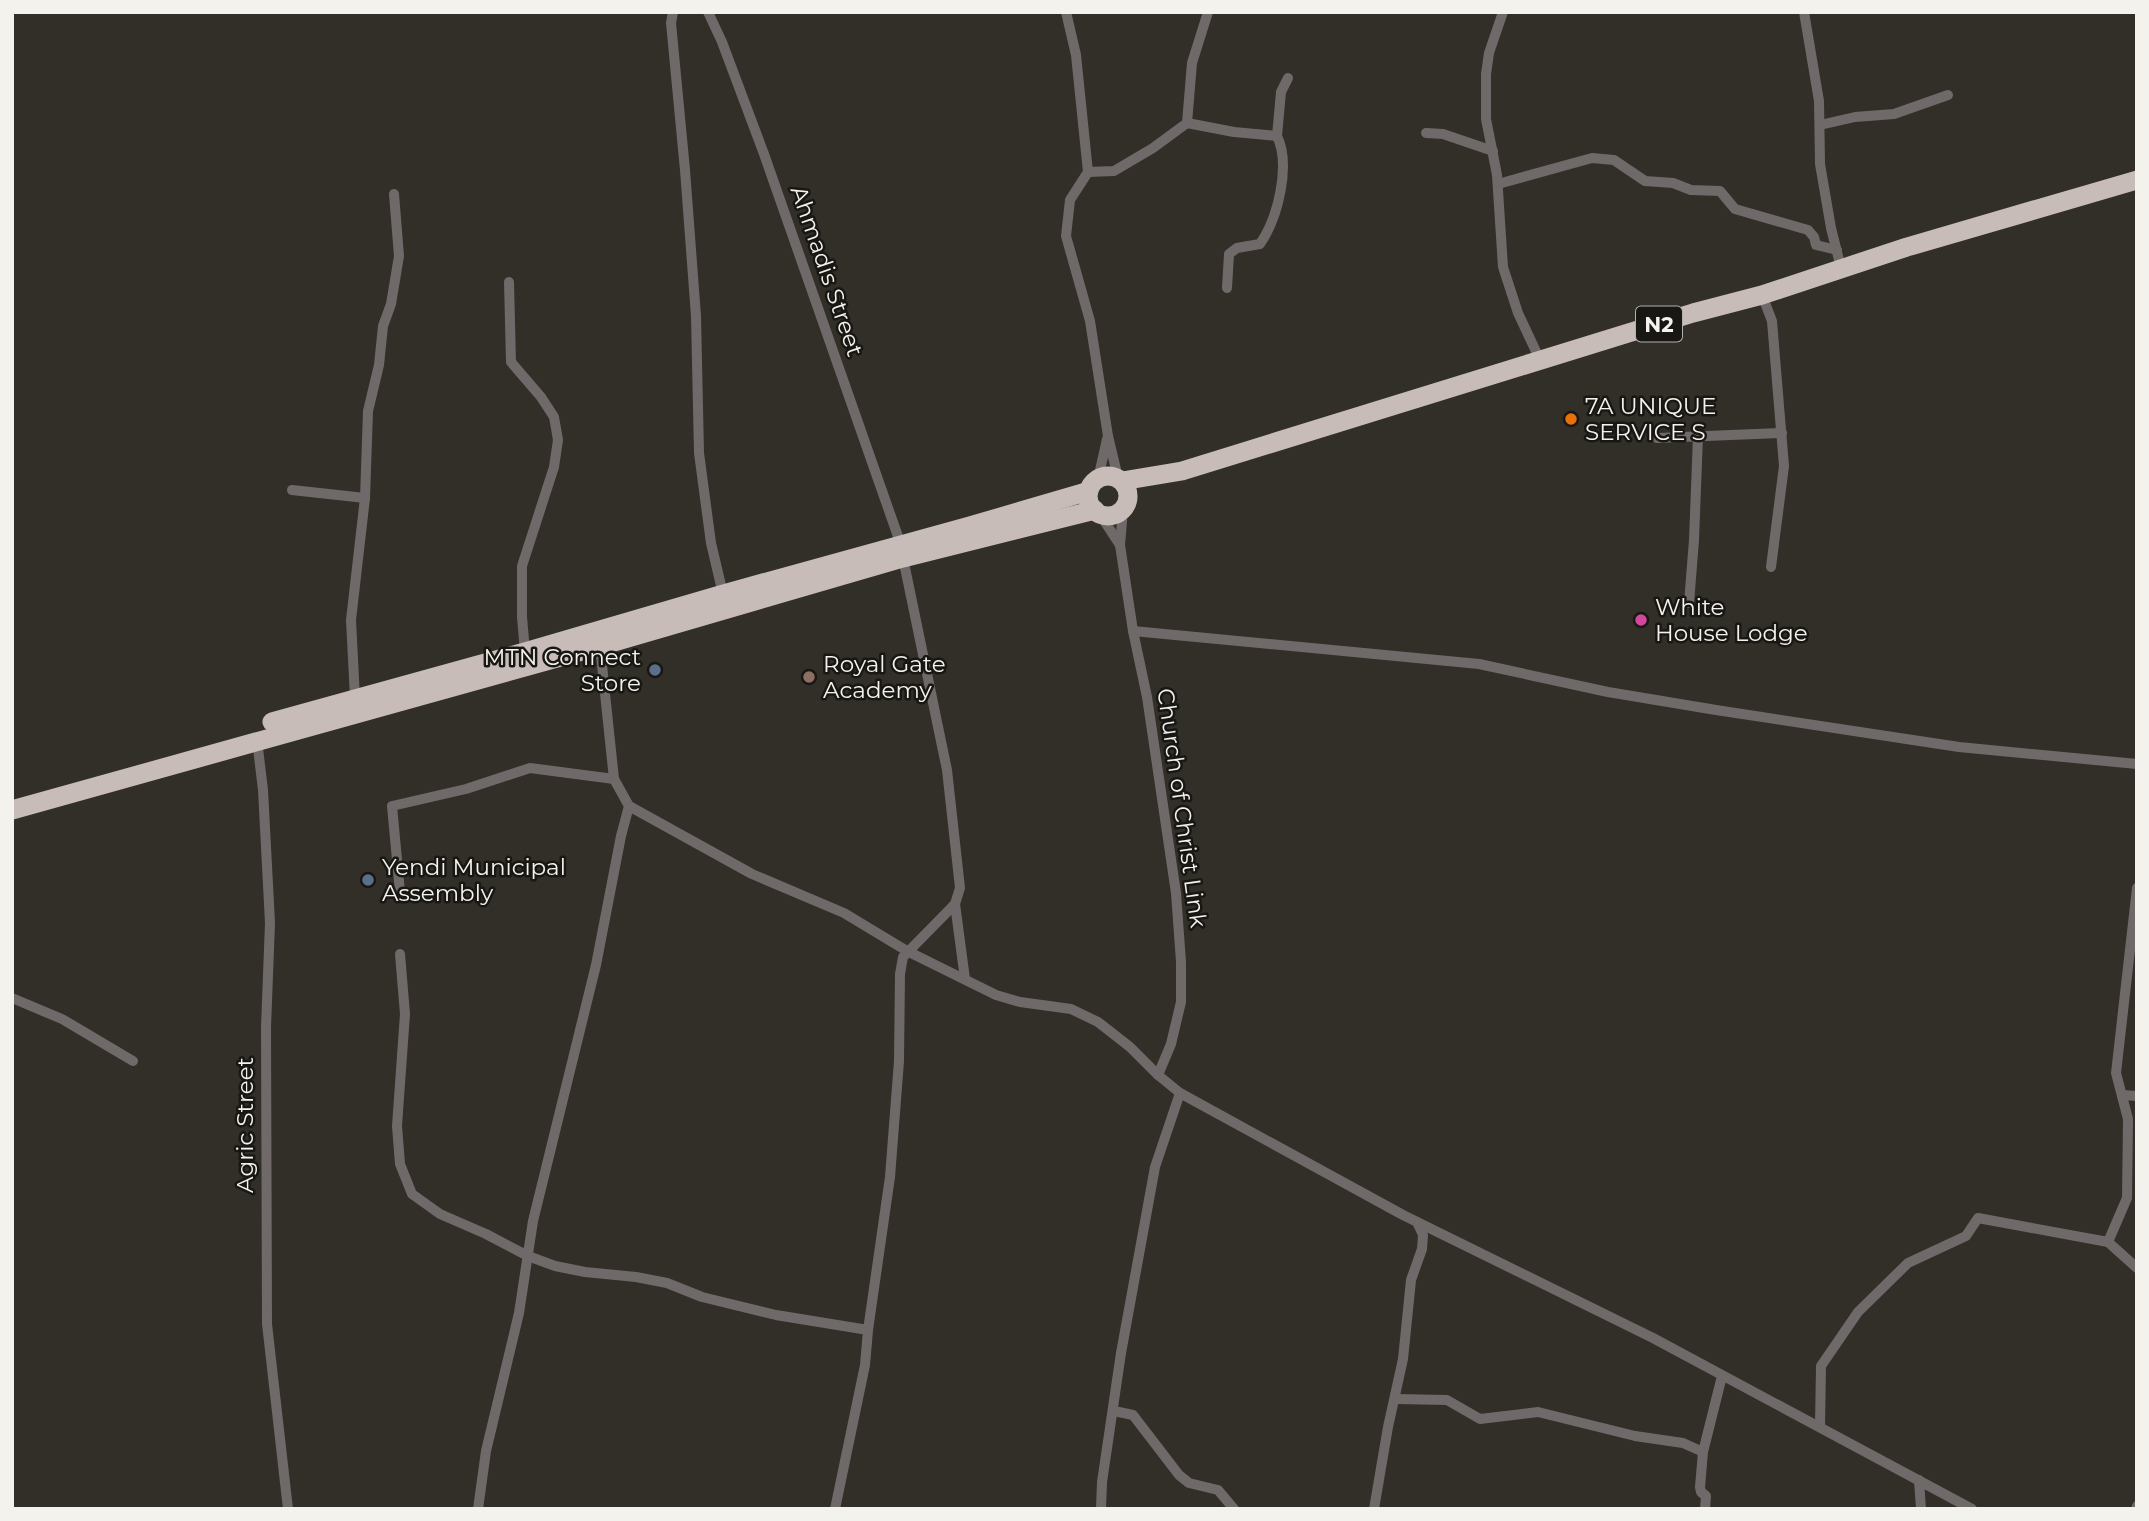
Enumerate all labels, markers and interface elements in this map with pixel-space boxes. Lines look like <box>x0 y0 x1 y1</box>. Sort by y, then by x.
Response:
street label: Ahmadis Street <box>785 182 869 360</box>
road number: N2 <box>1636 306 1682 342</box>
place label: 7A UNIQUE SERVICE S <box>1585 392 1716 446</box>
marker: 7A UNIQUE SERVICE S <box>1563 411 1579 427</box>
place label: White House Lodge <box>1655 593 1808 647</box>
marker: White House Lodge <box>1633 612 1649 628</box>
place label: MTN Connect Store <box>483 643 641 697</box>
place label: Royal Gate Academy <box>823 650 946 704</box>
marker: MTN Connect Store <box>647 662 663 678</box>
marker: Royal Gate Academy <box>801 669 817 685</box>
street label: Church of Christ Link <box>1151 686 1213 930</box>
place label: Yendi Municipal Assembly <box>382 853 566 907</box>
marker: Yendi Municipal Assembly <box>360 872 376 888</box>
street label: Agric Street <box>231 1057 259 1193</box>

